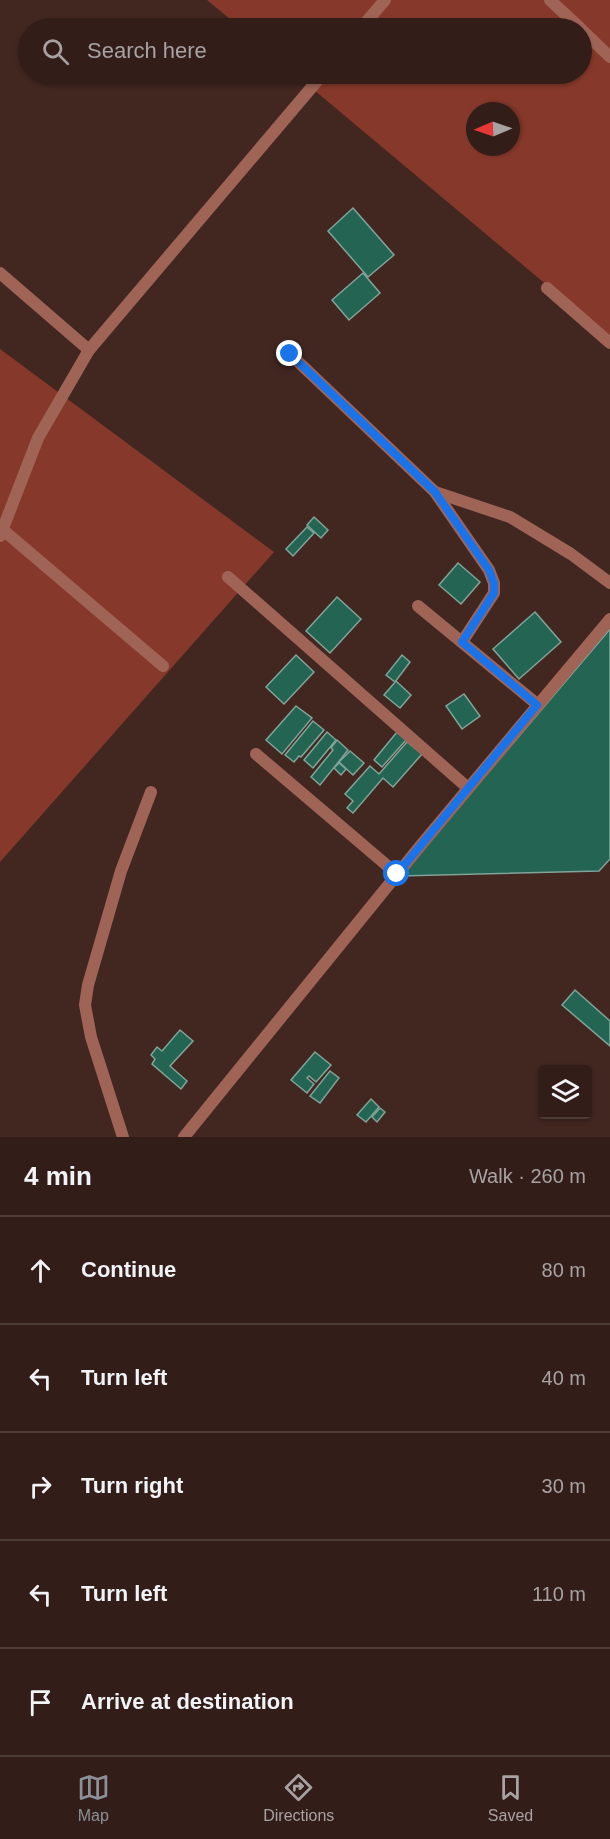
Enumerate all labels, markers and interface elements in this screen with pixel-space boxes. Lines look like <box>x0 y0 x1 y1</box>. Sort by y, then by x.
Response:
search box <box>18 18 592 84</box>
icon: search <box>39 35 72 68</box>
text: Search here <box>87 38 207 63</box>
north arrow <box>466 102 520 156</box>
route end <box>276 340 302 366</box>
route start <box>383 860 409 886</box>
map controls <box>538 1065 592 1119</box>
button: layers <box>538 1065 592 1119</box>
text: 4 min <box>24 1161 92 1191</box>
text: Walk · 260 m <box>469 1165 586 1187</box>
icon: ahead <box>24 1254 57 1287</box>
text: Continue <box>81 1257 176 1282</box>
text: 80 m <box>542 1259 586 1281</box>
icon: left <box>24 1362 57 1395</box>
text: Turn left <box>81 1365 167 1390</box>
text: 40 m <box>542 1367 586 1389</box>
icon: right <box>24 1470 57 1503</box>
text: Turn right <box>81 1473 183 1498</box>
text: 30 m <box>542 1475 586 1497</box>
icon: left <box>24 1578 57 1611</box>
text: Turn left <box>81 1581 167 1606</box>
text: 110 m <box>532 1583 586 1605</box>
icon: arrive <box>24 1686 57 1719</box>
text: Arrive at destination <box>81 1689 294 1714</box>
tab: Map <box>77 1771 110 1825</box>
tab: Directions <box>263 1771 334 1825</box>
tab: Saved <box>488 1771 533 1825</box>

